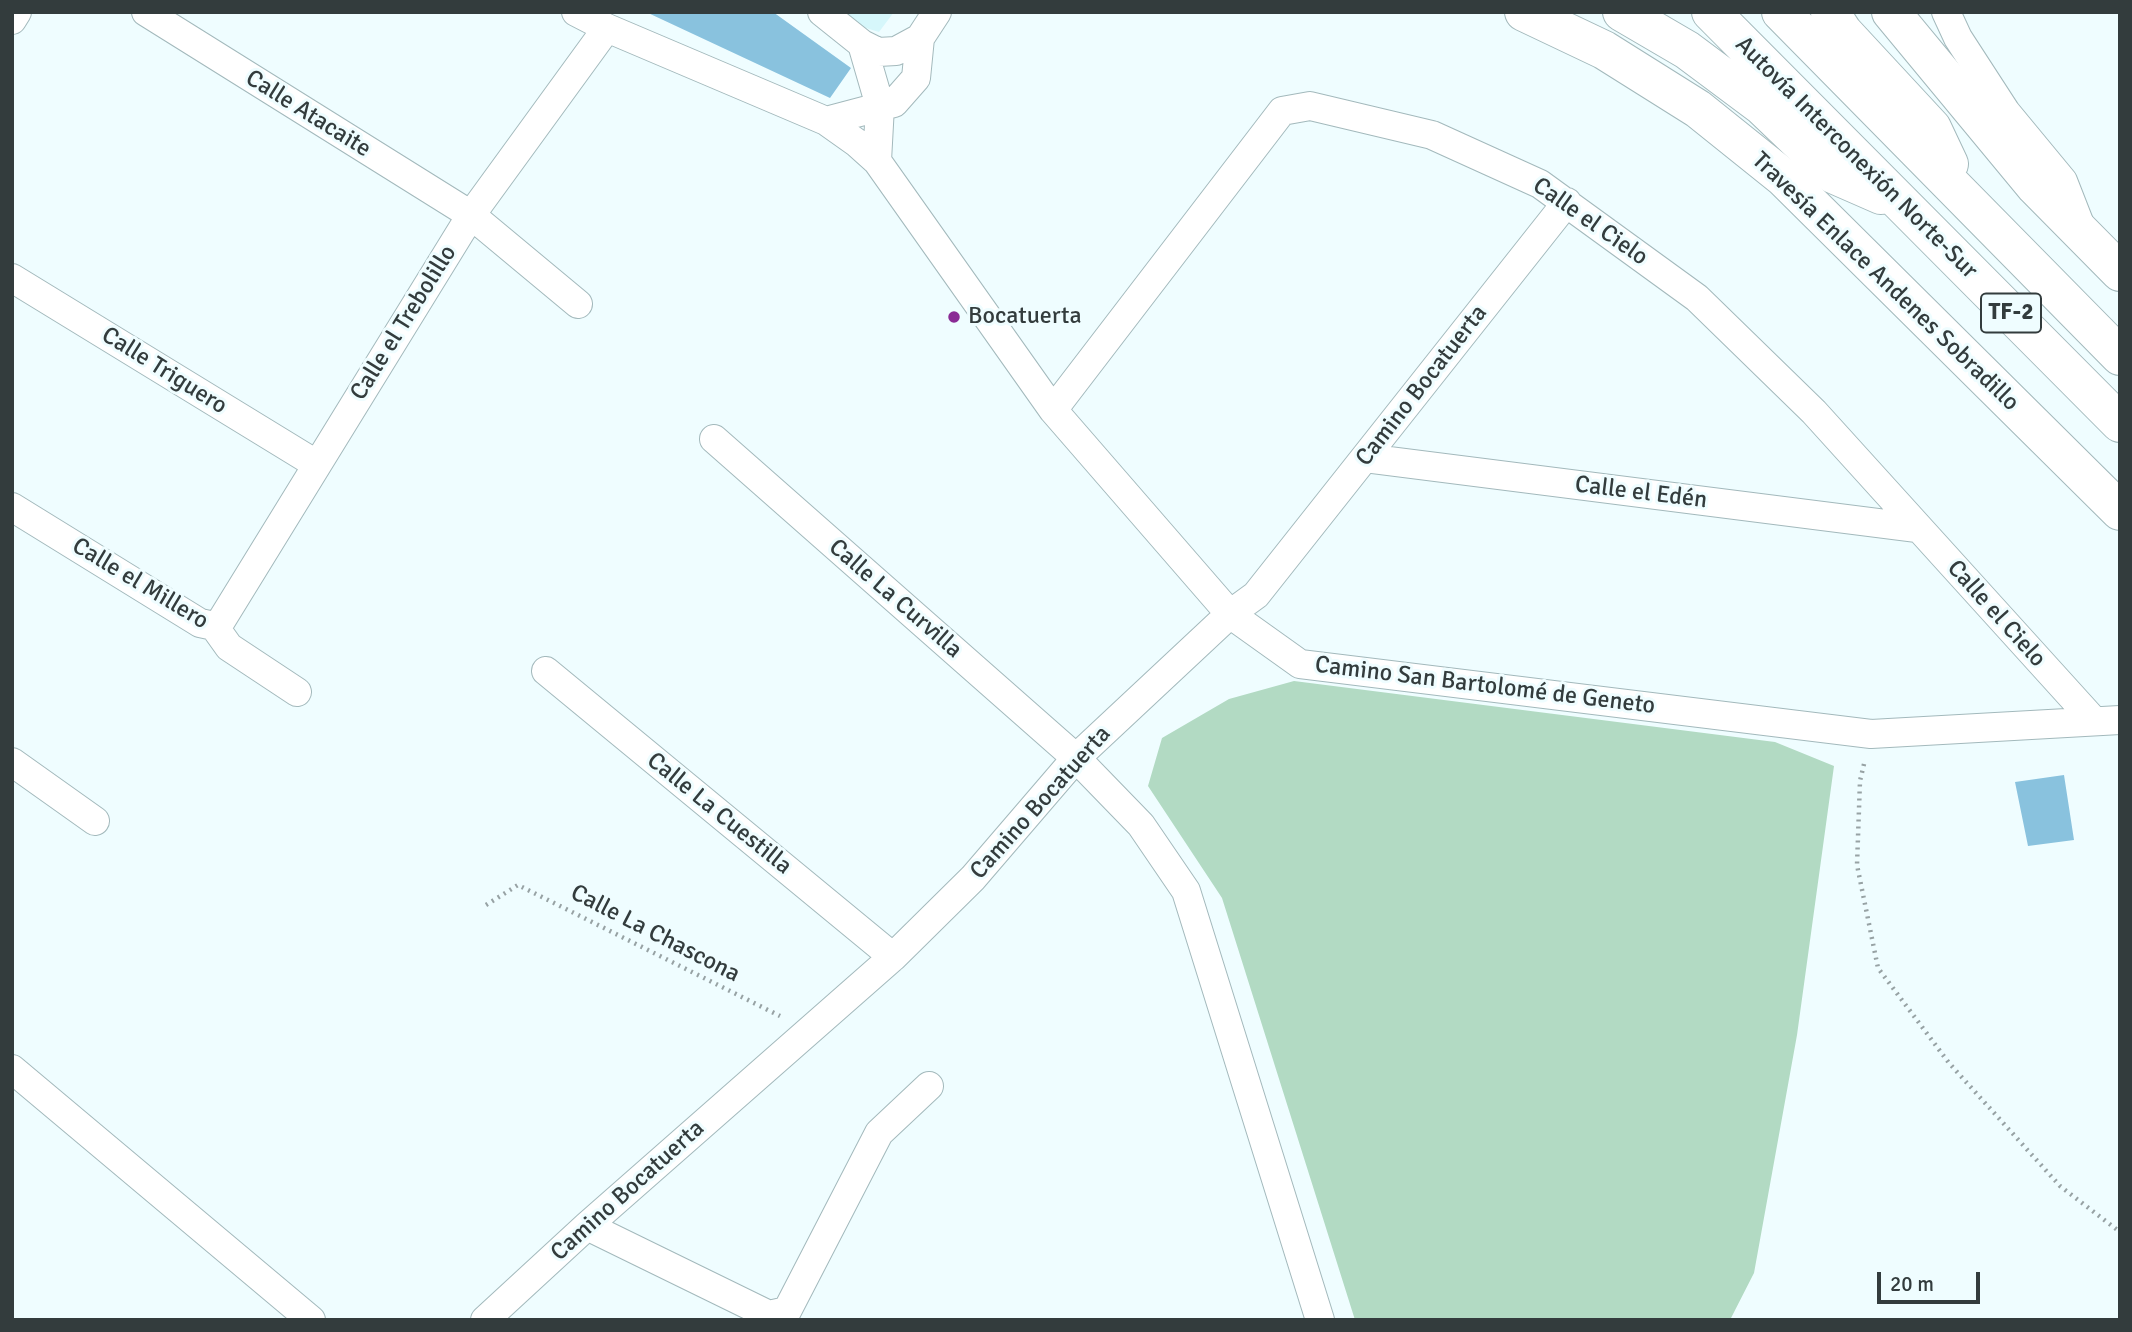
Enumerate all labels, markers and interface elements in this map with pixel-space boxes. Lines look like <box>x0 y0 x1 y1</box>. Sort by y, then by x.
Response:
street label: Autovía Interconexión Norte-Sur <box>1729 31 1983 285</box>
street label: Calle Atacaite <box>240 64 376 164</box>
street label: Travesía Enlace Andenes Sobradillo <box>1745 146 2025 418</box>
street label: Calle el Cielo <box>1527 172 1653 272</box>
street label: Calle el Trebolillo <box>345 240 463 406</box>
road number: TF-2 <box>1981 294 2041 332</box>
street label: Camino Bocatuerta <box>1350 300 1494 472</box>
place label: Bocatuerta <box>968 303 1082 331</box>
marker: Bocatuerta <box>946 309 962 325</box>
street label: Calle Triguero <box>96 321 232 421</box>
street label: Calle el Edén <box>1573 471 1709 515</box>
street label: Calle el Millero <box>67 532 213 636</box>
street label: Calle La Curvilla <box>822 533 968 665</box>
street label: Calle el Cielo <box>1940 555 2052 673</box>
street label: Camino San Bartolomé de Geneto <box>1313 651 1657 721</box>
street label: Camino Bocatuerta <box>965 720 1117 886</box>
street label: Calle La Cuestilla <box>641 747 797 881</box>
street label: Calle La Chascona <box>565 879 745 989</box>
street label: Camino Bocatuerta <box>545 1115 711 1267</box>
scale bar <box>1880 1258 1983 1302</box>
text: 20 m <box>1890 1271 1934 1297</box>

